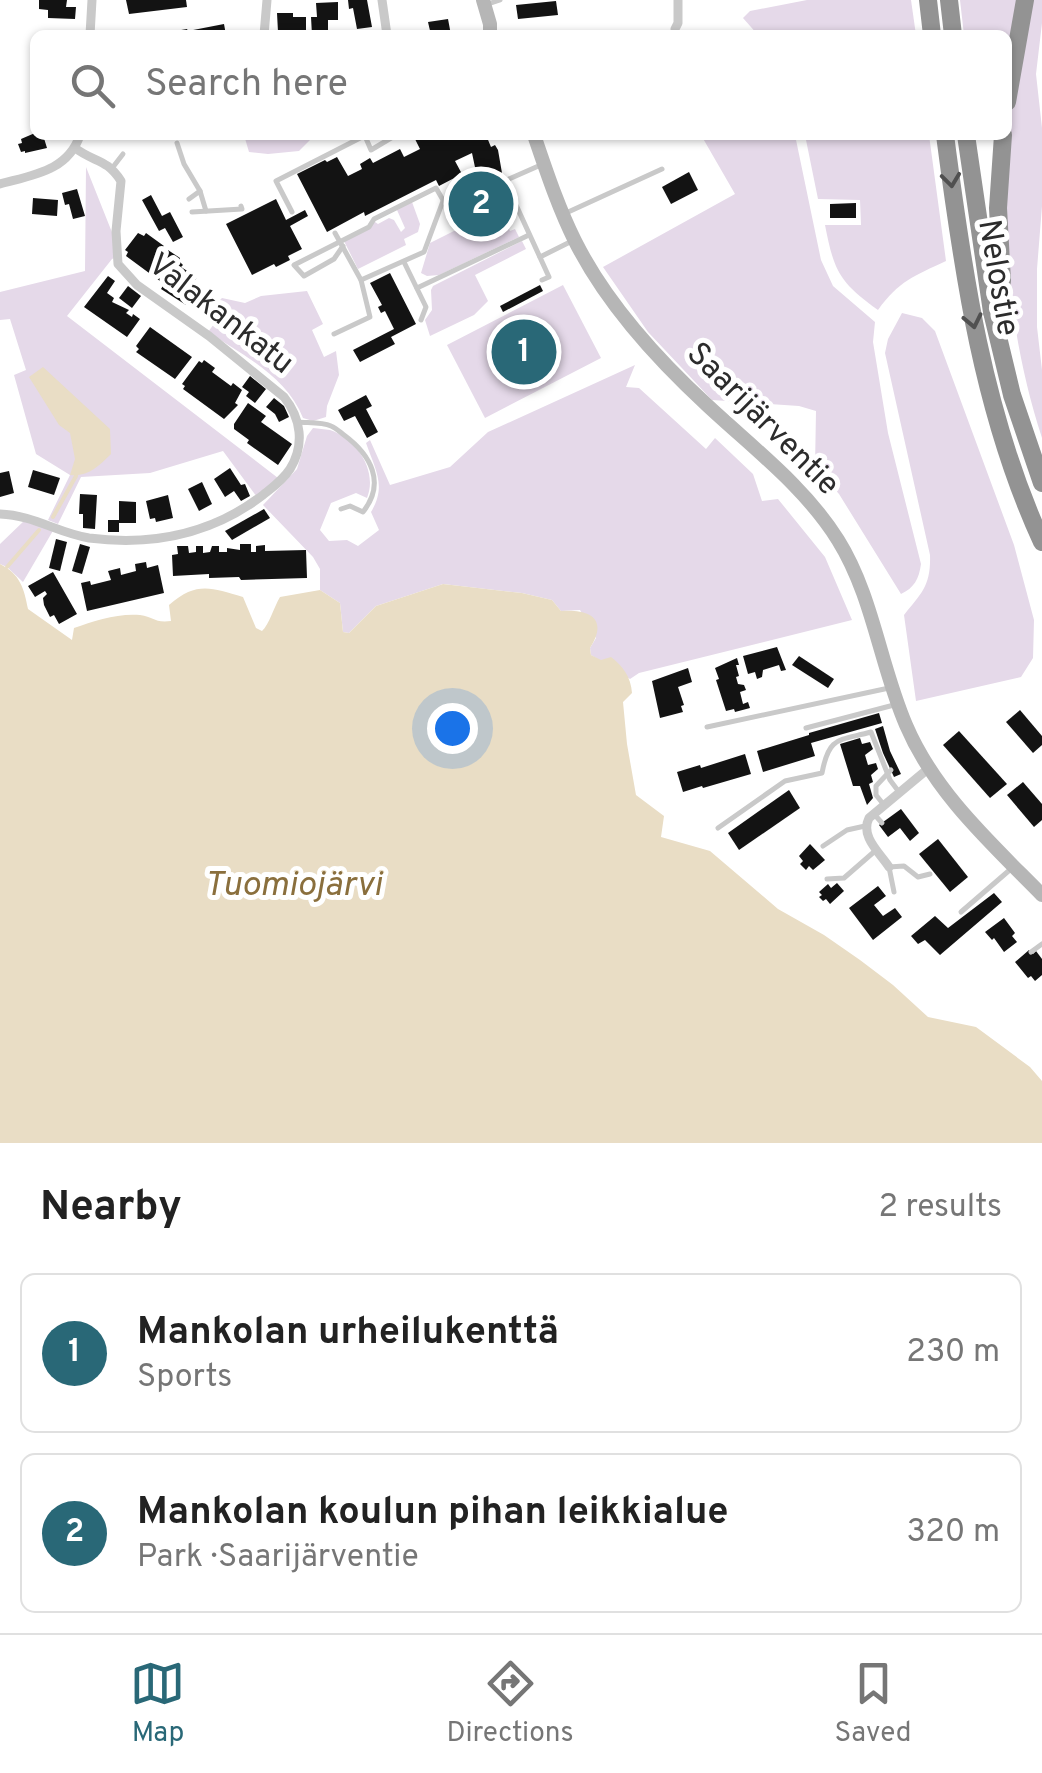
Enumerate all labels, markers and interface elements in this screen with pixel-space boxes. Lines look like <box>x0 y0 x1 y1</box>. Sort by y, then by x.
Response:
search box <box>30 30 1012 140</box>
icon: search <box>65 58 120 113</box>
text: Search here <box>145 61 348 110</box>
pin: 2 <box>448 166 514 242</box>
one-way arrow <box>940 173 961 189</box>
street label: Nelostie <box>967 217 1027 339</box>
street label: Valakankatu <box>139 246 301 384</box>
one-way arrow <box>962 313 983 330</box>
pin: 1 <box>492 314 556 390</box>
street label: Saarijärventie <box>677 335 847 505</box>
your location <box>427 703 478 754</box>
water label: Tuomiojärvi <box>204 864 384 908</box>
text: Nearby <box>40 1182 182 1235</box>
text: 2 results <box>878 1188 1002 1228</box>
text: Mankolan urheilukenttä <box>137 1309 559 1358</box>
text: 1 <box>68 1333 81 1373</box>
text: 230 m <box>906 1333 1000 1373</box>
text: Sports <box>137 1358 232 1398</box>
text: Mankolan koulun pihan leikkialue <box>137 1489 728 1538</box>
text: 2 <box>65 1513 84 1553</box>
text: 320 m <box>907 1513 1000 1553</box>
text: Park · Saarijärventie <box>137 1538 419 1578</box>
tab: Map <box>130 1656 185 1752</box>
tab: Directions <box>446 1656 574 1752</box>
tab: Saved <box>835 1656 912 1752</box>

